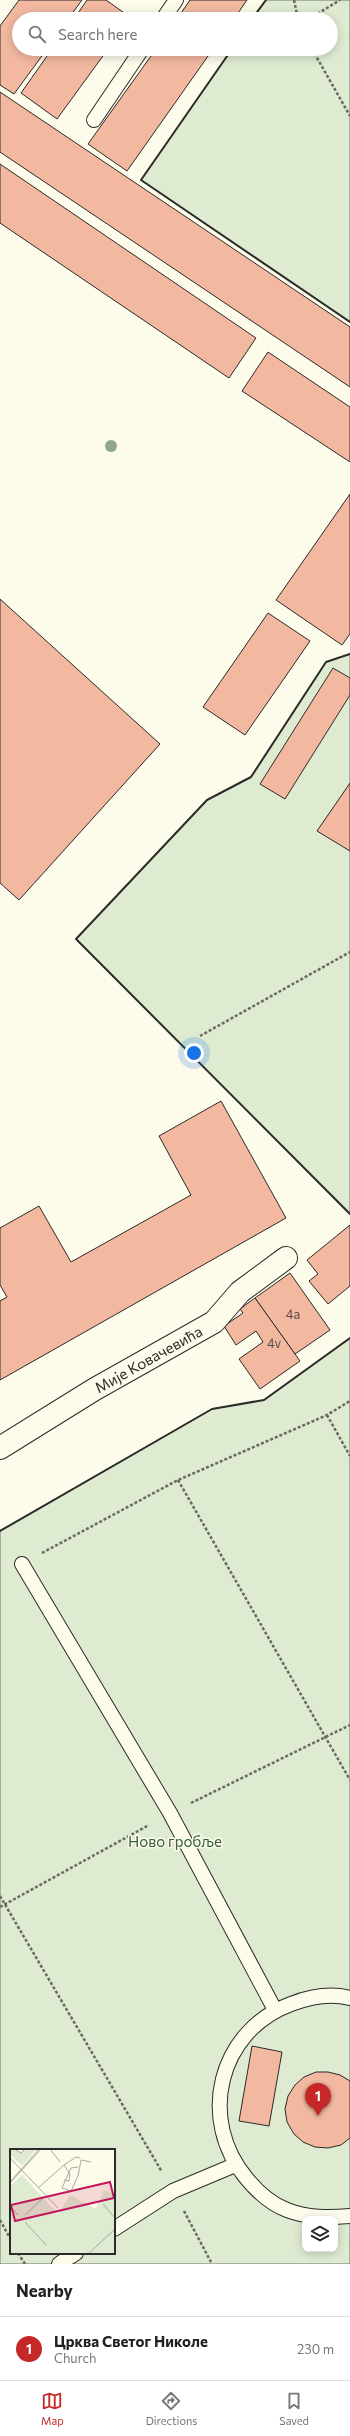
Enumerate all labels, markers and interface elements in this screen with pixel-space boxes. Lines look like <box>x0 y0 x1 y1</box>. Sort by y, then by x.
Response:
search box <box>12 12 338 56</box>
icon: search <box>26 23 48 45</box>
text: Search here <box>58 25 137 43</box>
your location <box>184 1043 204 1063</box>
house number: 4a <box>286 1306 300 1322</box>
street label: Мије Ковачевића <box>91 1322 205 1396</box>
house number: 4v <box>267 1335 281 1351</box>
park label: Ново гробље <box>128 1832 222 1850</box>
pin: 1 <box>305 2083 331 2116</box>
inset map <box>10 2149 115 2254</box>
map controls <box>302 2216 338 2252</box>
button: layers <box>302 2216 338 2252</box>
text: Nearby <box>16 2280 73 2301</box>
text: Црква Светог Николе <box>54 2332 208 2350</box>
text: 1 <box>26 2341 32 2357</box>
text: 230 m <box>297 2341 334 2357</box>
text: Church <box>54 2350 96 2366</box>
tab: Map <box>41 2390 64 2427</box>
tab: Directions <box>146 2390 197 2427</box>
tab: Saved <box>279 2390 309 2427</box>

